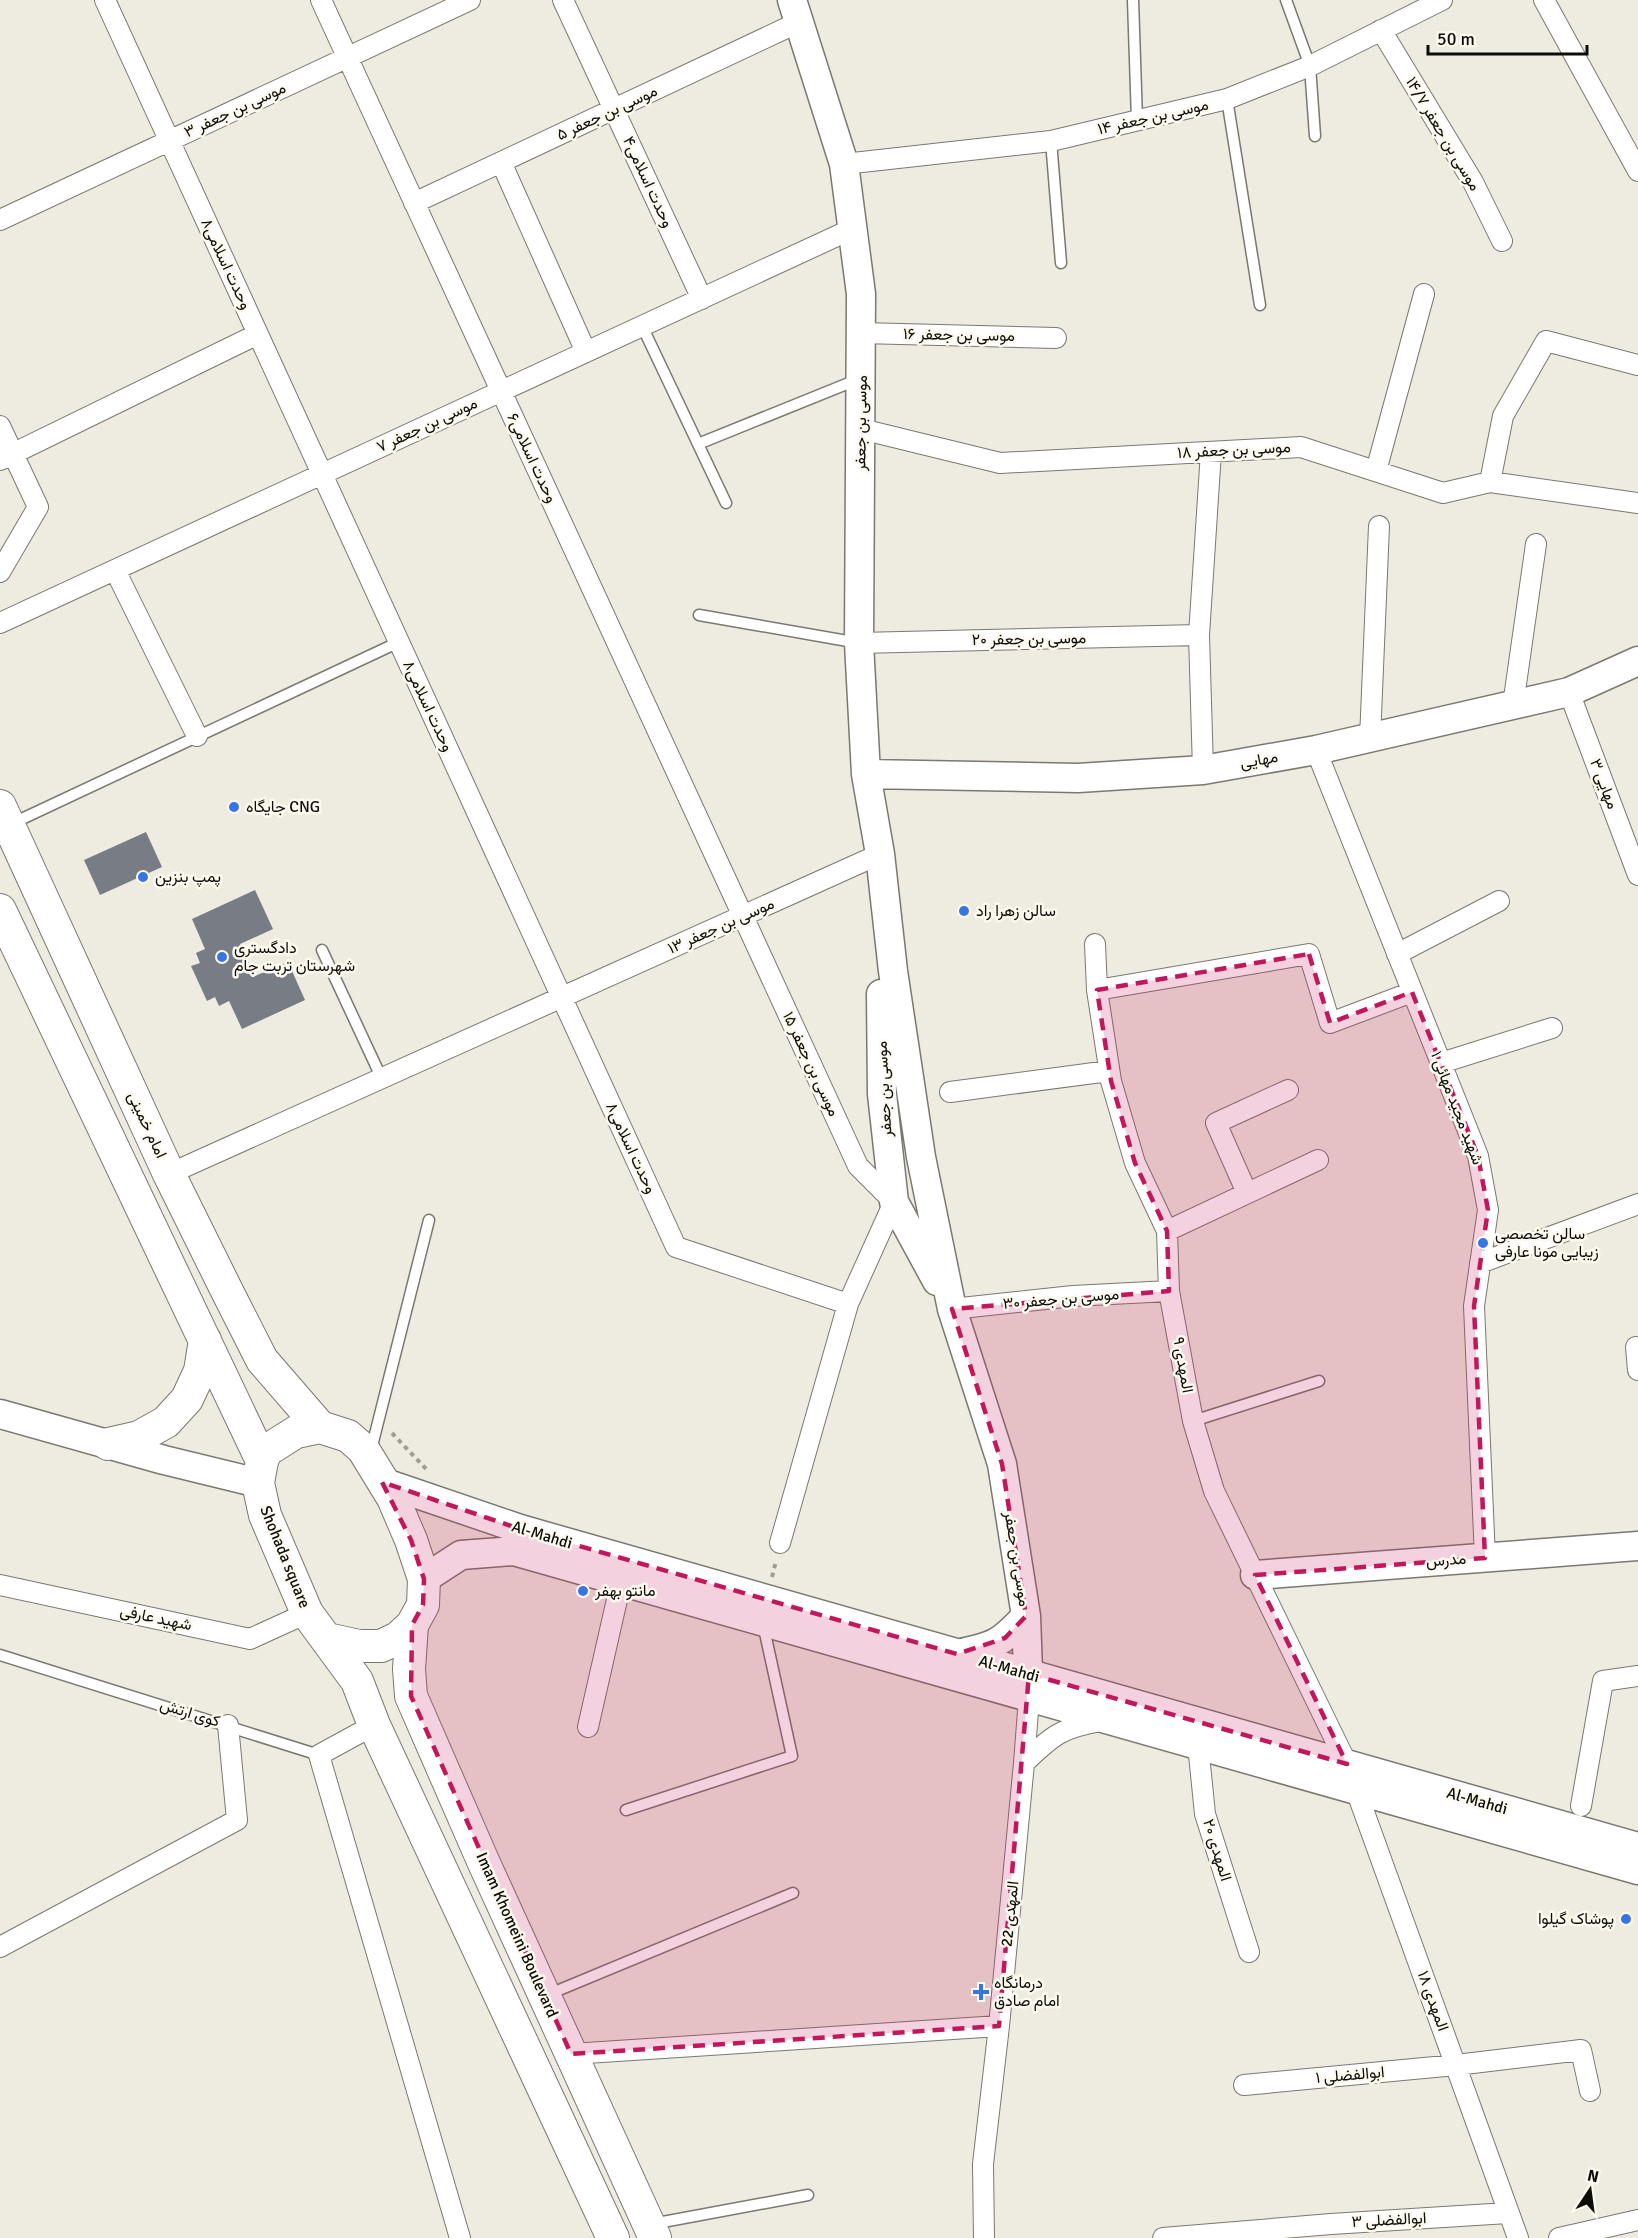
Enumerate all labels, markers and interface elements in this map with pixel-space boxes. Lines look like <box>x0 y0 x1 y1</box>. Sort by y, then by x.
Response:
scale bar <box>1428 18 1587 56</box>
text: 50 m <box>1437 28 1475 50</box>
street label: موسی بن جعفر ۱۴/۷ <box>1401 73 1485 195</box>
street label: موسی بن جعفر ۳ <box>181 78 289 142</box>
street label: موسی بن جعفر ۵ <box>553 81 661 145</box>
street label: موسی بن جعفر ۱۴ <box>1096 95 1210 139</box>
street label: وحدت اسلامی۴ <box>618 133 678 231</box>
street label: وحدت اسلامی۸ <box>196 215 256 313</box>
street label: موسی بن جعفر ۱۶ <box>903 324 1015 346</box>
street label: موسی بن جعفر <box>850 375 872 472</box>
street label: موسی بن جعفر ۷ <box>373 393 481 457</box>
street label: وحدت اسلامی۶ <box>502 410 562 506</box>
street label: موسی بن جعفر ۱۸ <box>1177 437 1291 463</box>
street label: موسی بن جعفر ۲۰ <box>972 628 1086 650</box>
street label: وحدت اسلامی۸ <box>398 657 458 755</box>
street label: مهایی <box>1238 747 1280 773</box>
street label: مهایی ۳ <box>1585 756 1623 812</box>
place label: جایگاه CNG <box>246 797 320 817</box>
marker: جایگاه CNG <box>227 800 241 814</box>
place label: پمپ بنزین <box>155 867 221 888</box>
marker: پمپ بنزین <box>136 870 150 884</box>
street label: موسی بن جعفر ۱۳ <box>665 894 777 958</box>
place label: سالن زهرا راد <box>976 901 1056 921</box>
marker: سالن زهرا راد <box>957 904 971 918</box>
place label: دادگستری شهرستان تربت جام <box>234 938 355 976</box>
marker: دادگستری شهرستان تربت جام <box>215 950 229 964</box>
street label: موسی بن جعفر ۱۵ <box>778 1008 844 1120</box>
street label: موسی بن جعفر <box>872 1041 897 1138</box>
street label: شهید مجید مهائی ۱ <box>1426 1048 1488 1168</box>
street label: امام خمینی <box>123 1089 171 1161</box>
street label: وحدت اسلامی۸ <box>601 1099 661 1197</box>
place label: سالن تخصصی زیبایی مونا عارفی <box>1495 1224 1599 1262</box>
marker: سالن تخصصی زیبایی مونا عارفی <box>1476 1236 1490 1250</box>
street label: موسی بن جعفر ۳۰ <box>1002 1284 1120 1314</box>
street label: المهدی ۹ <box>1168 1335 1198 1395</box>
street label: Shohada square <box>255 1503 315 1611</box>
street label: موسی بن جعفر <box>999 1509 1034 1608</box>
street label: Al-Mahdi <box>509 1516 575 1554</box>
street label: مدرس <box>1425 1549 1467 1571</box>
place label: مانتو بهفر <box>594 1581 655 1601</box>
marker: مانتو بهفر <box>576 1584 590 1598</box>
street label: شهید عارفی <box>118 1601 194 1635</box>
street label: Al-Mahdi <box>976 1651 1042 1687</box>
street label: کوی ارتش <box>158 1694 222 1732</box>
street label: Al-Mahdi <box>1444 1783 1510 1819</box>
street label: المهدی ۲۰ <box>1198 1817 1236 1883</box>
street label: Imam Khomeini Boulevard <box>472 1849 562 2021</box>
street label: المهدی 22 <box>997 1880 1023 1948</box>
place label: پوشاک گیلوا <box>1538 1909 1614 1930</box>
marker: پوشاک گیلوا <box>1619 1912 1633 1926</box>
street label: المهدی ۱۸ <box>1413 1968 1453 2034</box>
place label: درمانگاه امام صادق <box>994 1973 1060 2011</box>
marker: درمانگاه امام صادق <box>972 1983 990 2001</box>
street label: ابوالفضلی ۱ <box>1315 2062 1385 2088</box>
north arrow <box>1560 2160 1620 2220</box>
text: N <box>1585 2165 1601 2187</box>
street label: ابوالفضلی ۳ <box>1351 2208 1427 2232</box>

